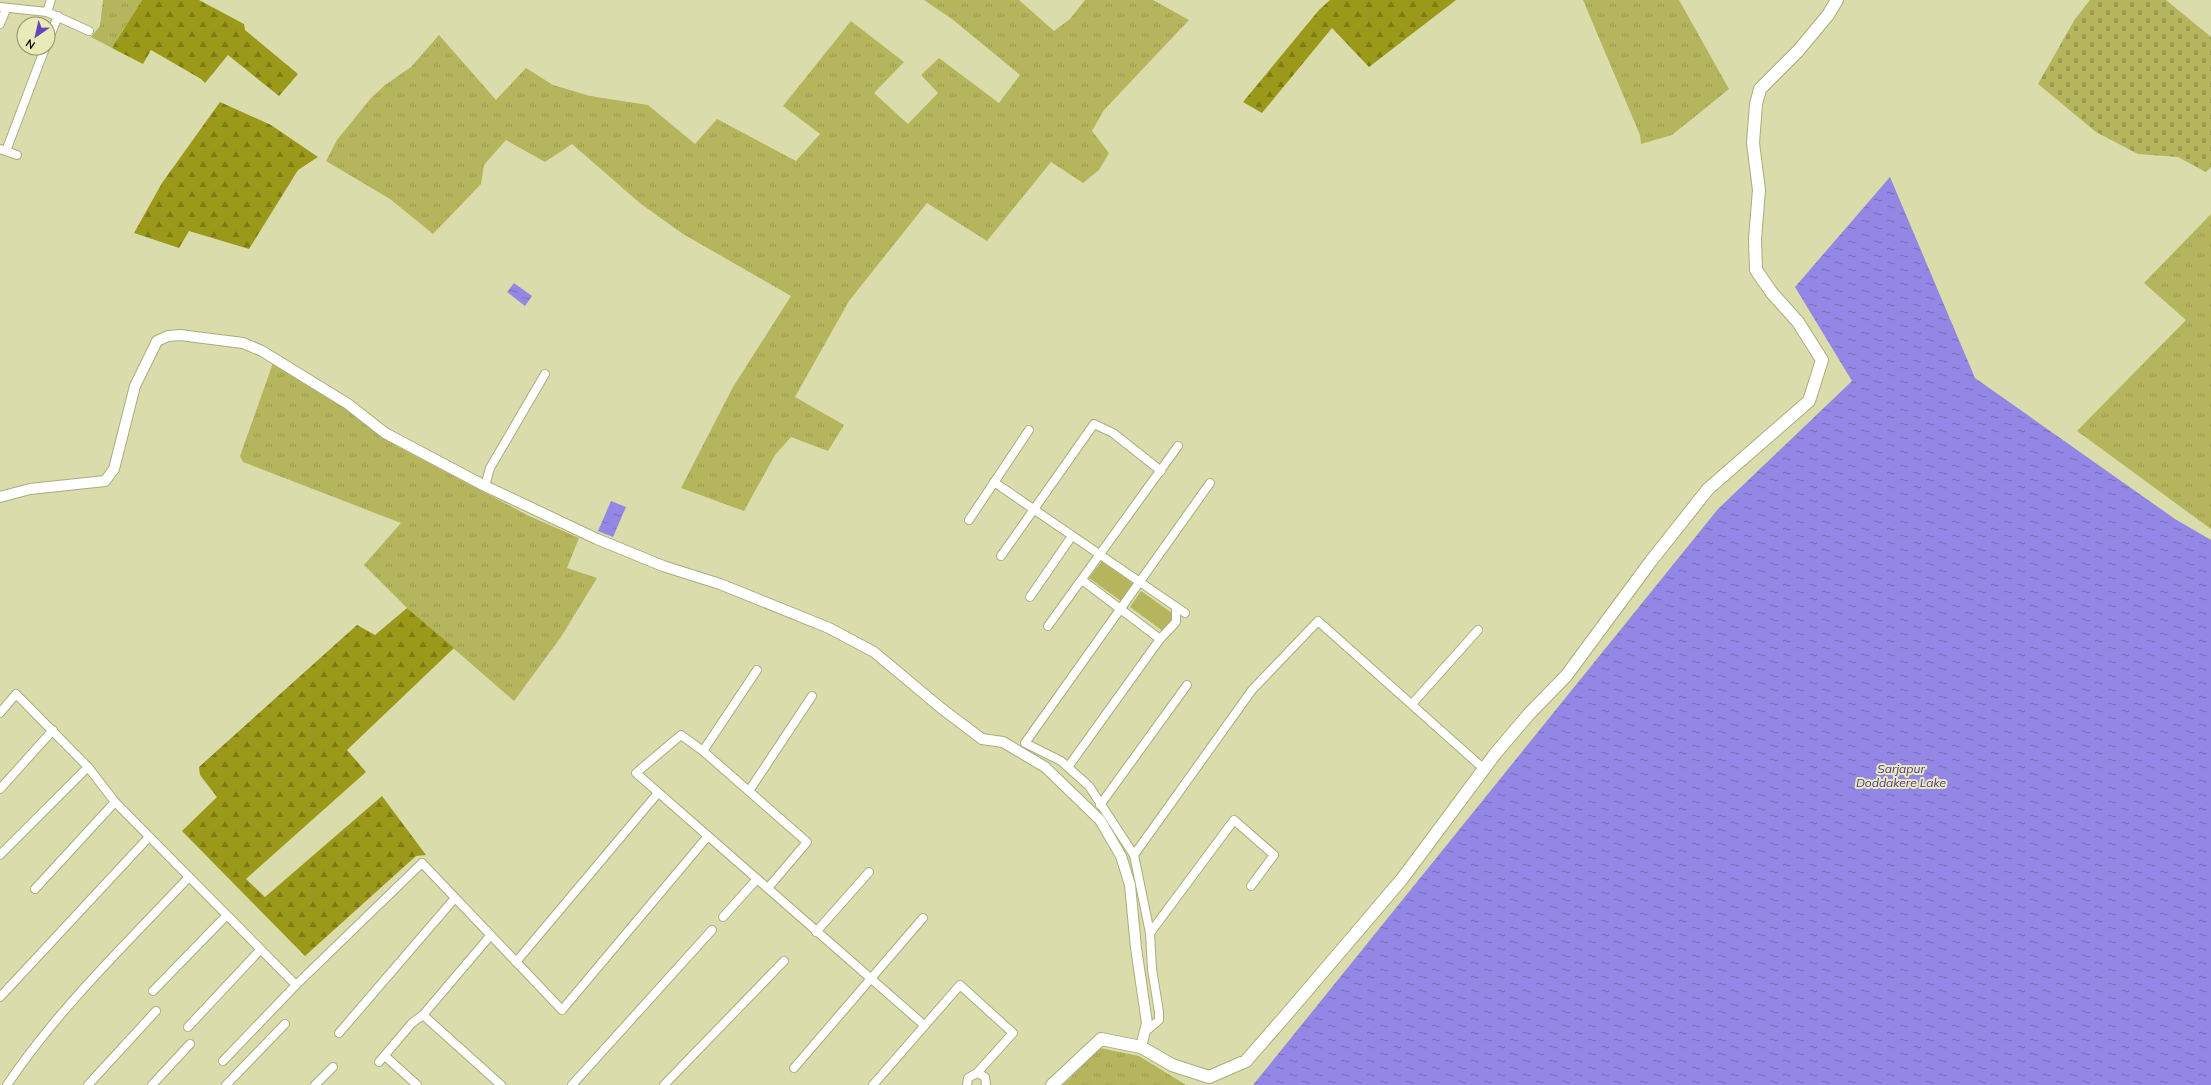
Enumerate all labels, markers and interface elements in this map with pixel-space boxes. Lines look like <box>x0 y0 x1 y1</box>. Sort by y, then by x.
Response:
north arrow <box>16 16 56 56</box>
text: N <box>23 36 38 52</box>
water label: Sarjapur Doddakere Lake <box>1856 761 1947 790</box>

